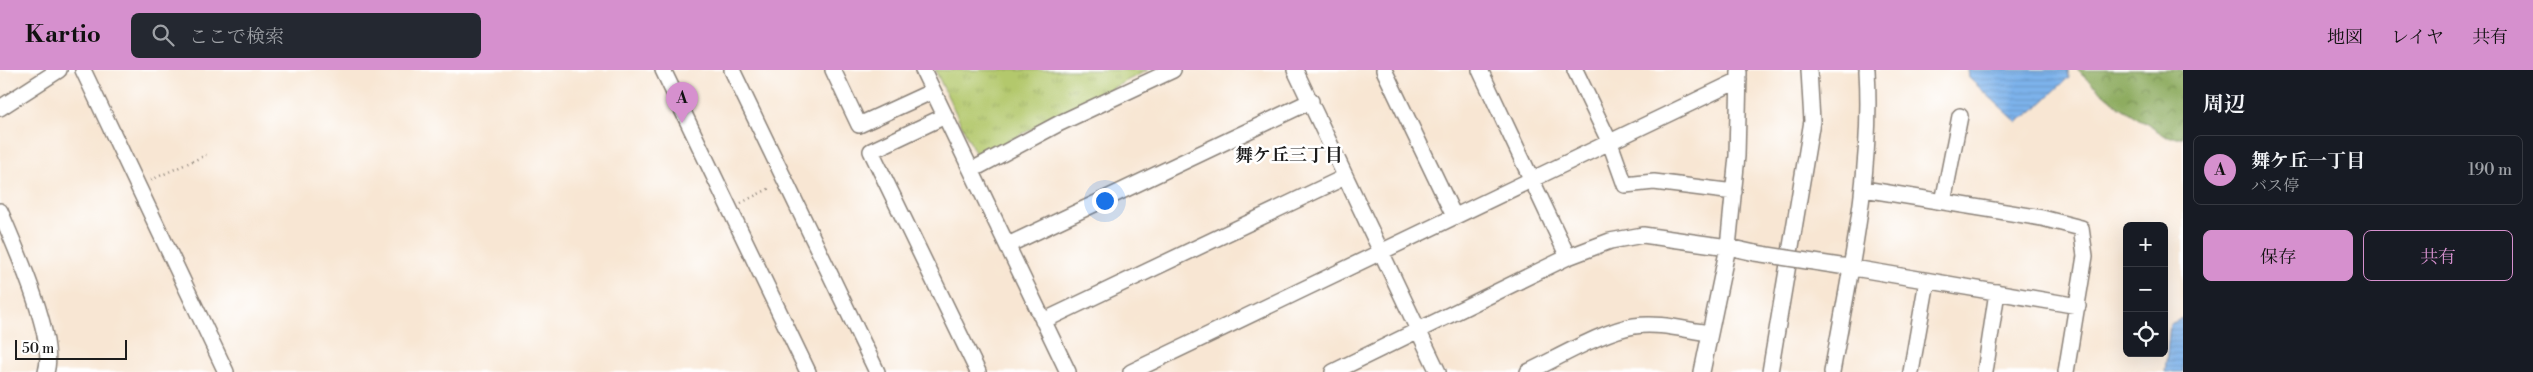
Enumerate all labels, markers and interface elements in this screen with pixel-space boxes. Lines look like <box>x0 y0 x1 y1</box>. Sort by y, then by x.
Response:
search box <box>131 13 481 58</box>
text: Kartio <box>25 20 101 50</box>
icon: search <box>149 21 177 49</box>
text: ここで検索 <box>189 25 284 49</box>
text: 地図 <box>2327 26 2363 49</box>
text: レイヤ <box>2391 26 2444 49</box>
text: 共有 <box>2472 26 2508 49</box>
pin: A <box>666 82 698 123</box>
text: 周辺 <box>2203 92 2245 118</box>
district label: 舞ケ丘三丁目 <box>1235 144 1343 167</box>
text: 舞ケ丘一丁目 <box>2251 149 2365 173</box>
text: A <box>2214 160 2226 180</box>
text: 190 m <box>2468 160 2512 180</box>
text: バス停 <box>2251 176 2299 196</box>
your location <box>1092 188 1118 214</box>
map controls <box>2123 222 2168 357</box>
button: + <box>2123 222 2168 267</box>
button: 保存 <box>2203 230 2353 281</box>
button: 共有 <box>2363 230 2513 281</box>
button: − <box>2123 267 2168 312</box>
button: locate <box>2123 312 2168 357</box>
scale bar <box>15 337 128 360</box>
text: 50 m <box>22 340 54 358</box>

